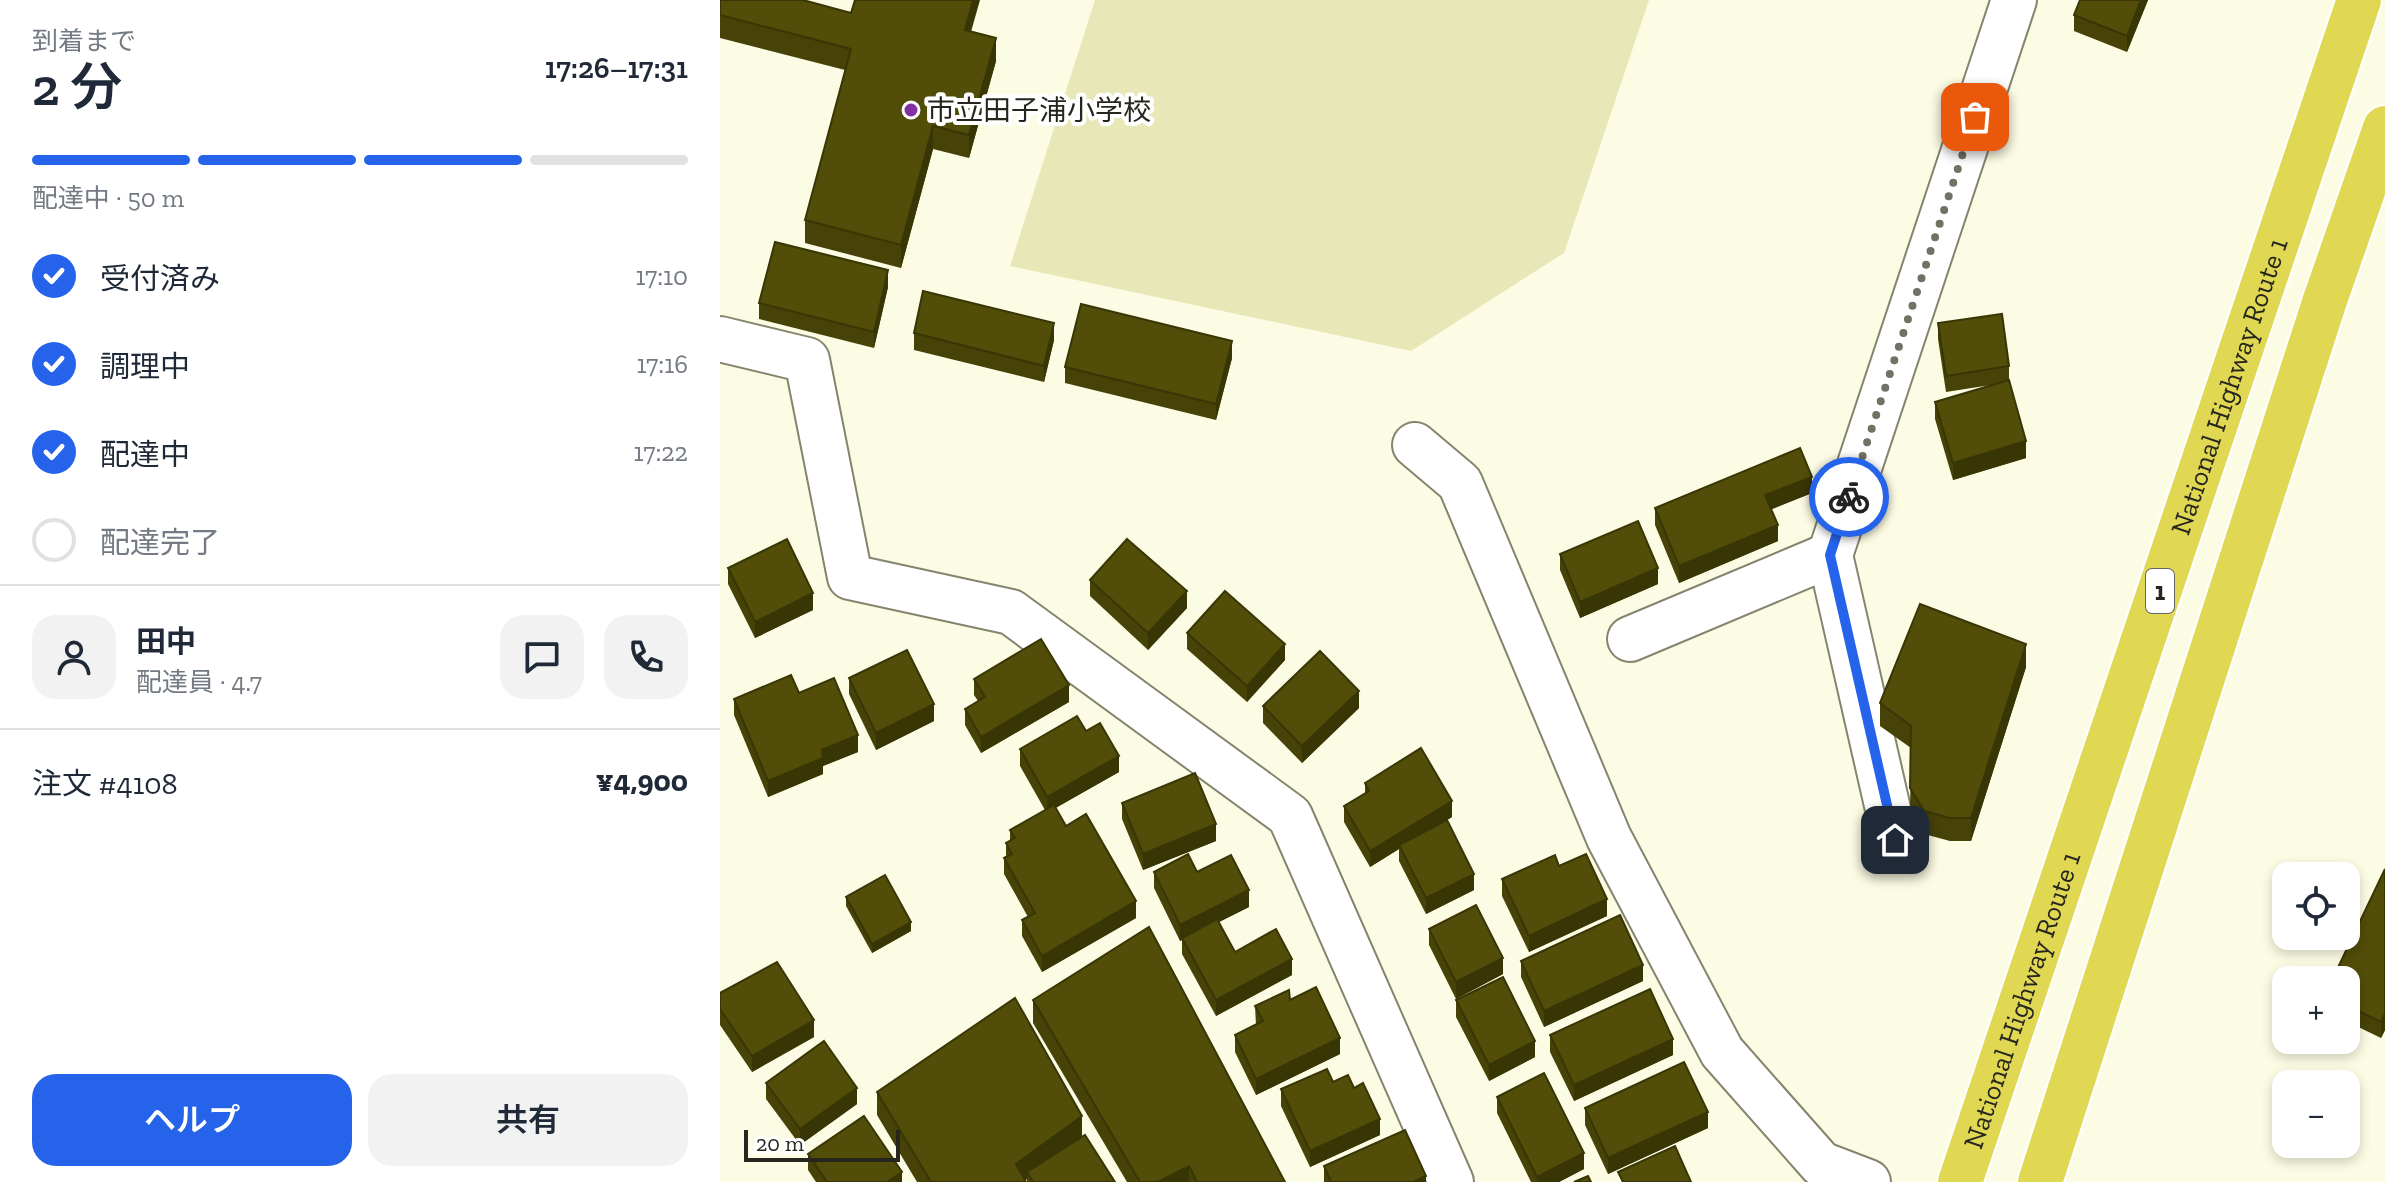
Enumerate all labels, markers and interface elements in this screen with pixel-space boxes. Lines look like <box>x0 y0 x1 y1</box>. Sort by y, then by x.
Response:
text: 到着まで <box>32 25 136 57</box>
text: 17:26–17:31 <box>545 50 688 86</box>
text: 2 分 <box>32 56 122 118</box>
pin <box>1941 83 2009 151</box>
place label: 市立田子浦小学校 <box>927 94 1151 127</box>
icon: bag <box>1953 95 1997 139</box>
marker: 市立田子浦小学校 <box>902 101 920 119</box>
text: 配達中 · 50 m <box>32 182 184 214</box>
street label: National Highway Route 1 <box>2163 233 2294 539</box>
icon: check <box>32 254 76 298</box>
text: 17:10 <box>635 260 688 292</box>
text: 受付済み <box>100 261 220 297</box>
icon: check <box>32 342 76 386</box>
text: 17:16 <box>637 348 688 380</box>
text: 調理中 <box>100 349 190 385</box>
icon: check <box>32 430 76 474</box>
text: 17:22 <box>634 436 688 468</box>
text: 配達中 <box>100 437 190 473</box>
courier <box>1809 457 1889 537</box>
icon: bike <box>1827 475 1871 519</box>
text: 配達完了 <box>100 525 220 561</box>
road number: 1 <box>2146 569 2174 613</box>
button: person <box>32 615 116 699</box>
button: chat <box>500 615 584 699</box>
button: phone <box>604 615 688 699</box>
text: 田中 <box>136 624 196 660</box>
text: 配達員 · 4.7 <box>136 666 262 698</box>
text: ¥4,900 <box>596 763 688 799</box>
text: 注文 #4108 <box>32 766 178 802</box>
pin <box>1861 806 1929 874</box>
icon: home <box>1873 818 1917 862</box>
street label: National Highway Route 1 <box>1956 847 2087 1153</box>
map controls <box>2272 862 2360 1158</box>
button: locate <box>2272 862 2360 950</box>
button: + <box>2272 966 2360 1054</box>
button: − <box>2272 1070 2360 1158</box>
button: ヘルプ <box>32 1074 352 1166</box>
button: 共有 <box>368 1074 688 1166</box>
scale bar <box>744 1126 900 1162</box>
text: 20 m <box>756 1130 804 1157</box>

